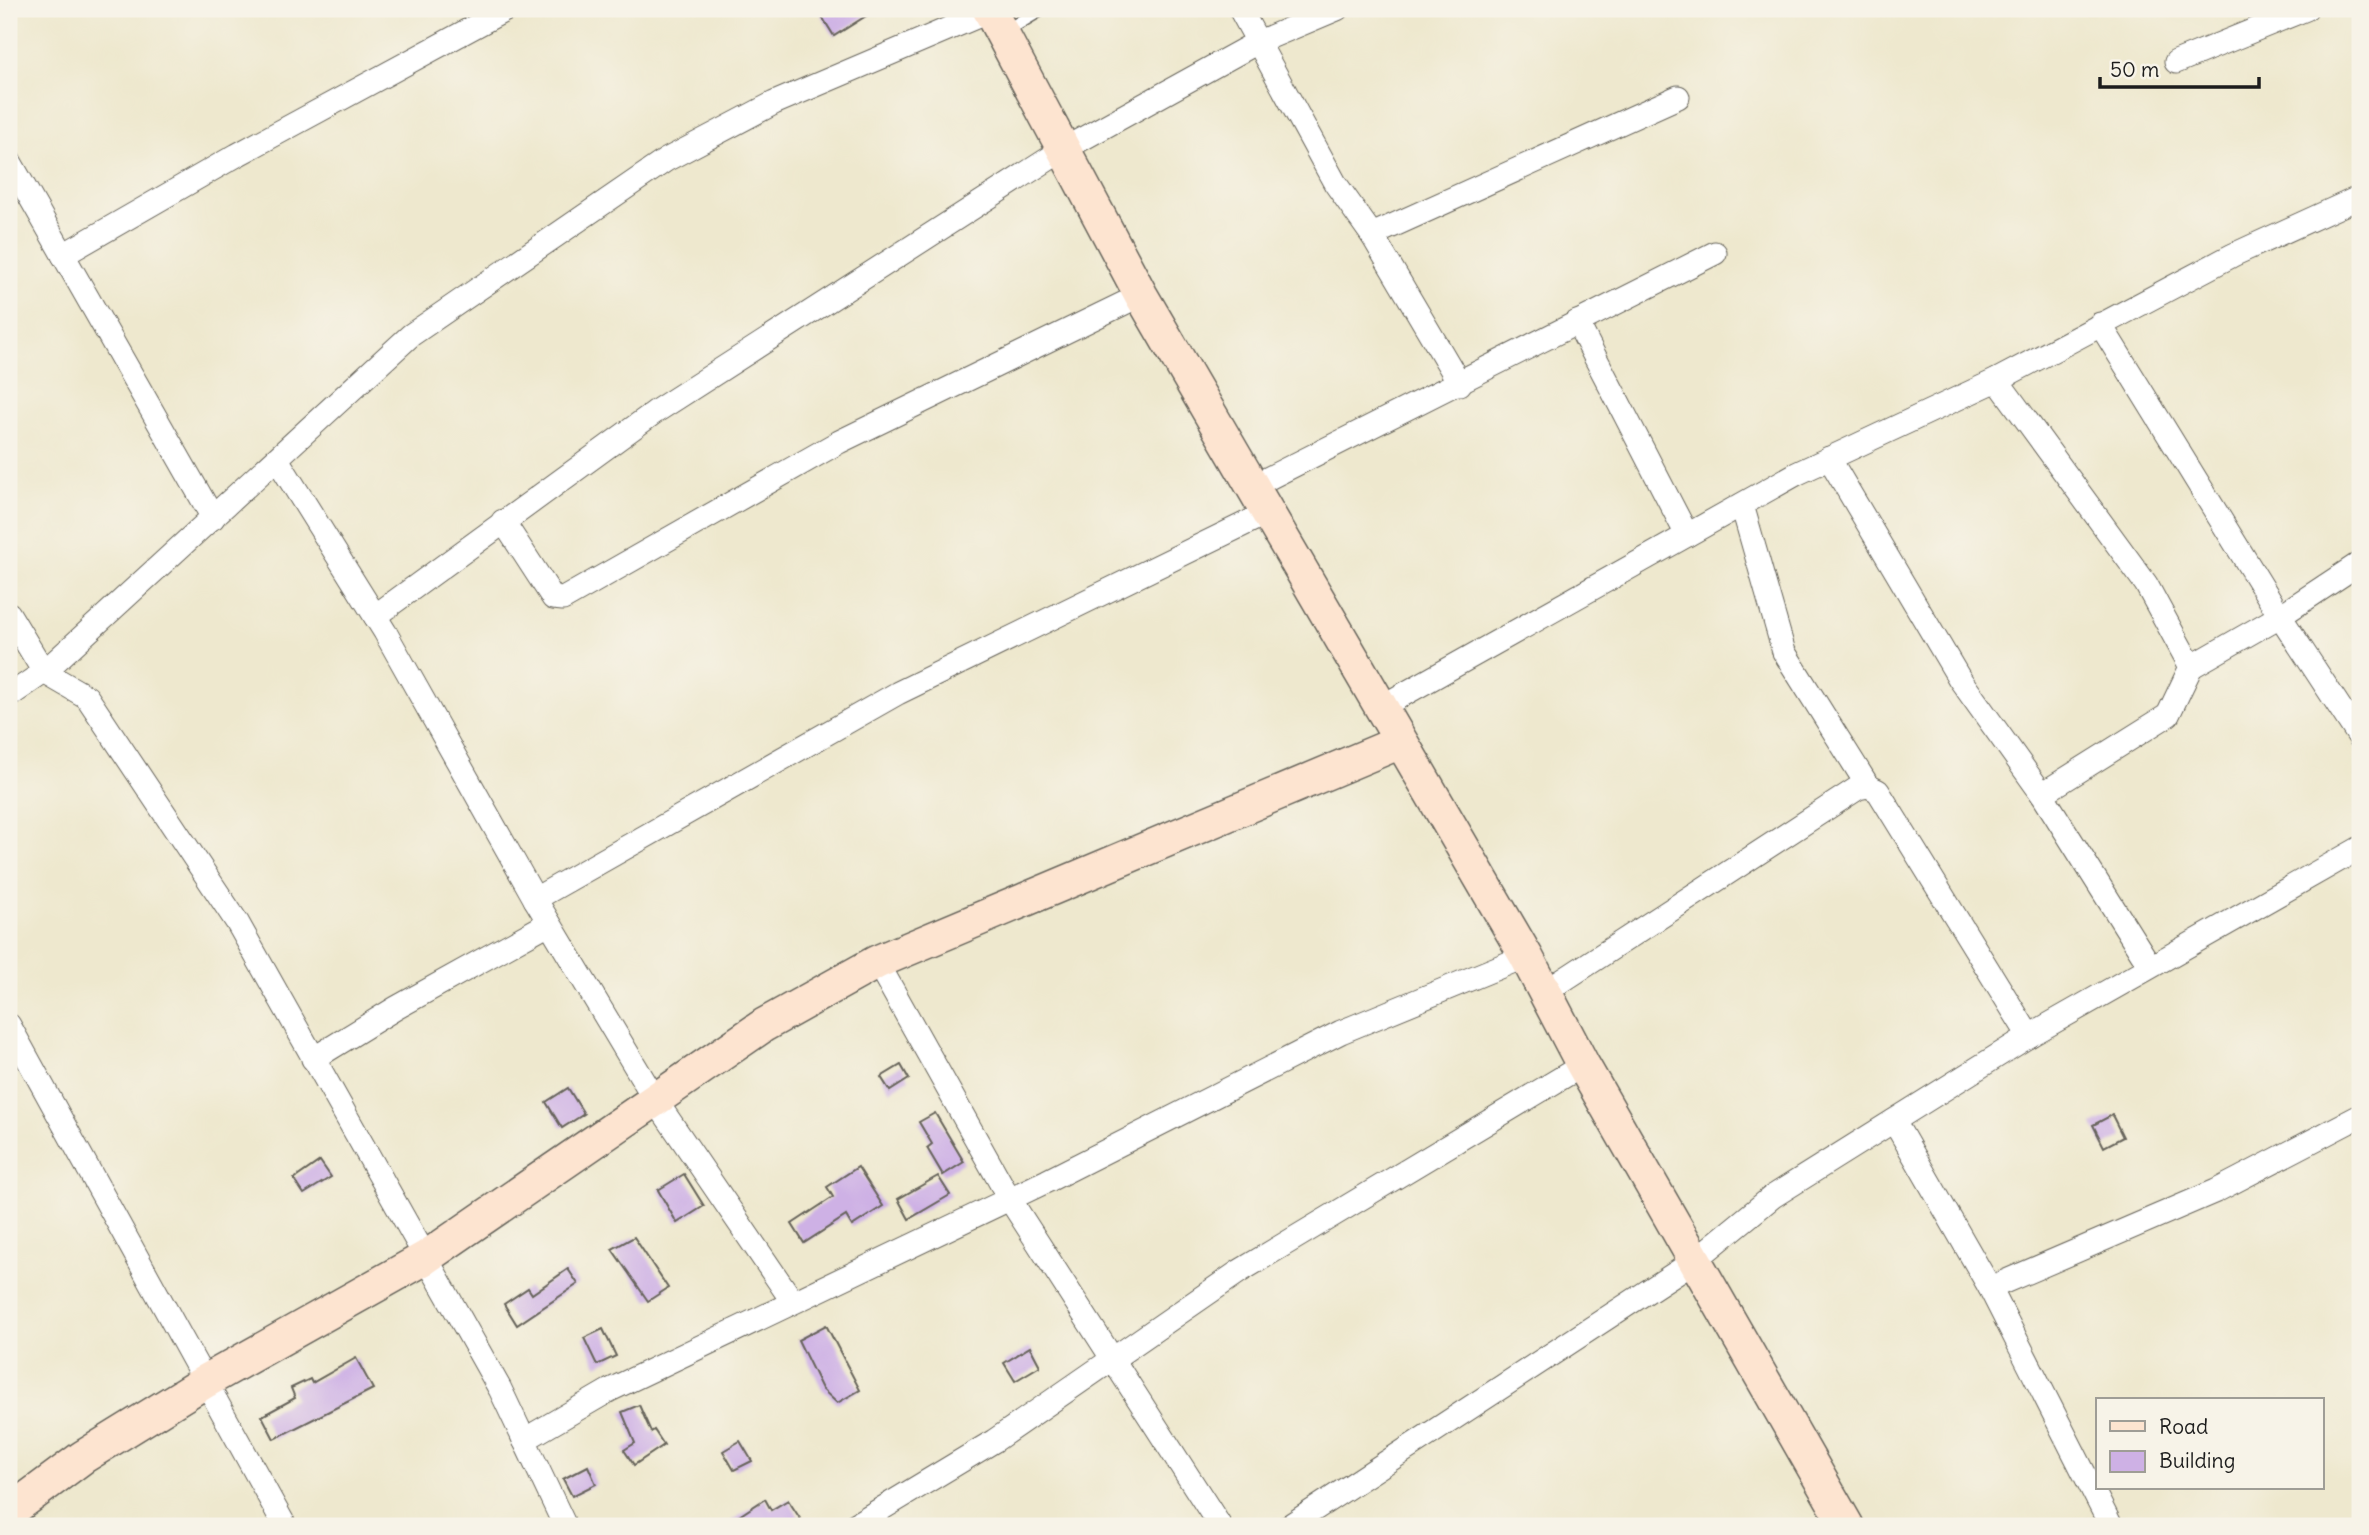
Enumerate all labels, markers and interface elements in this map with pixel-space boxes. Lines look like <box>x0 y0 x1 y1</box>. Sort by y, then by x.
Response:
scale bar <box>2100 46 2259 90</box>
text: 50 m <box>2110 56 2159 83</box>
legend <box>2096 1398 2324 1490</box>
text: Road <box>2159 1413 2208 1440</box>
text: Building <box>2159 1447 2235 1474</box>

